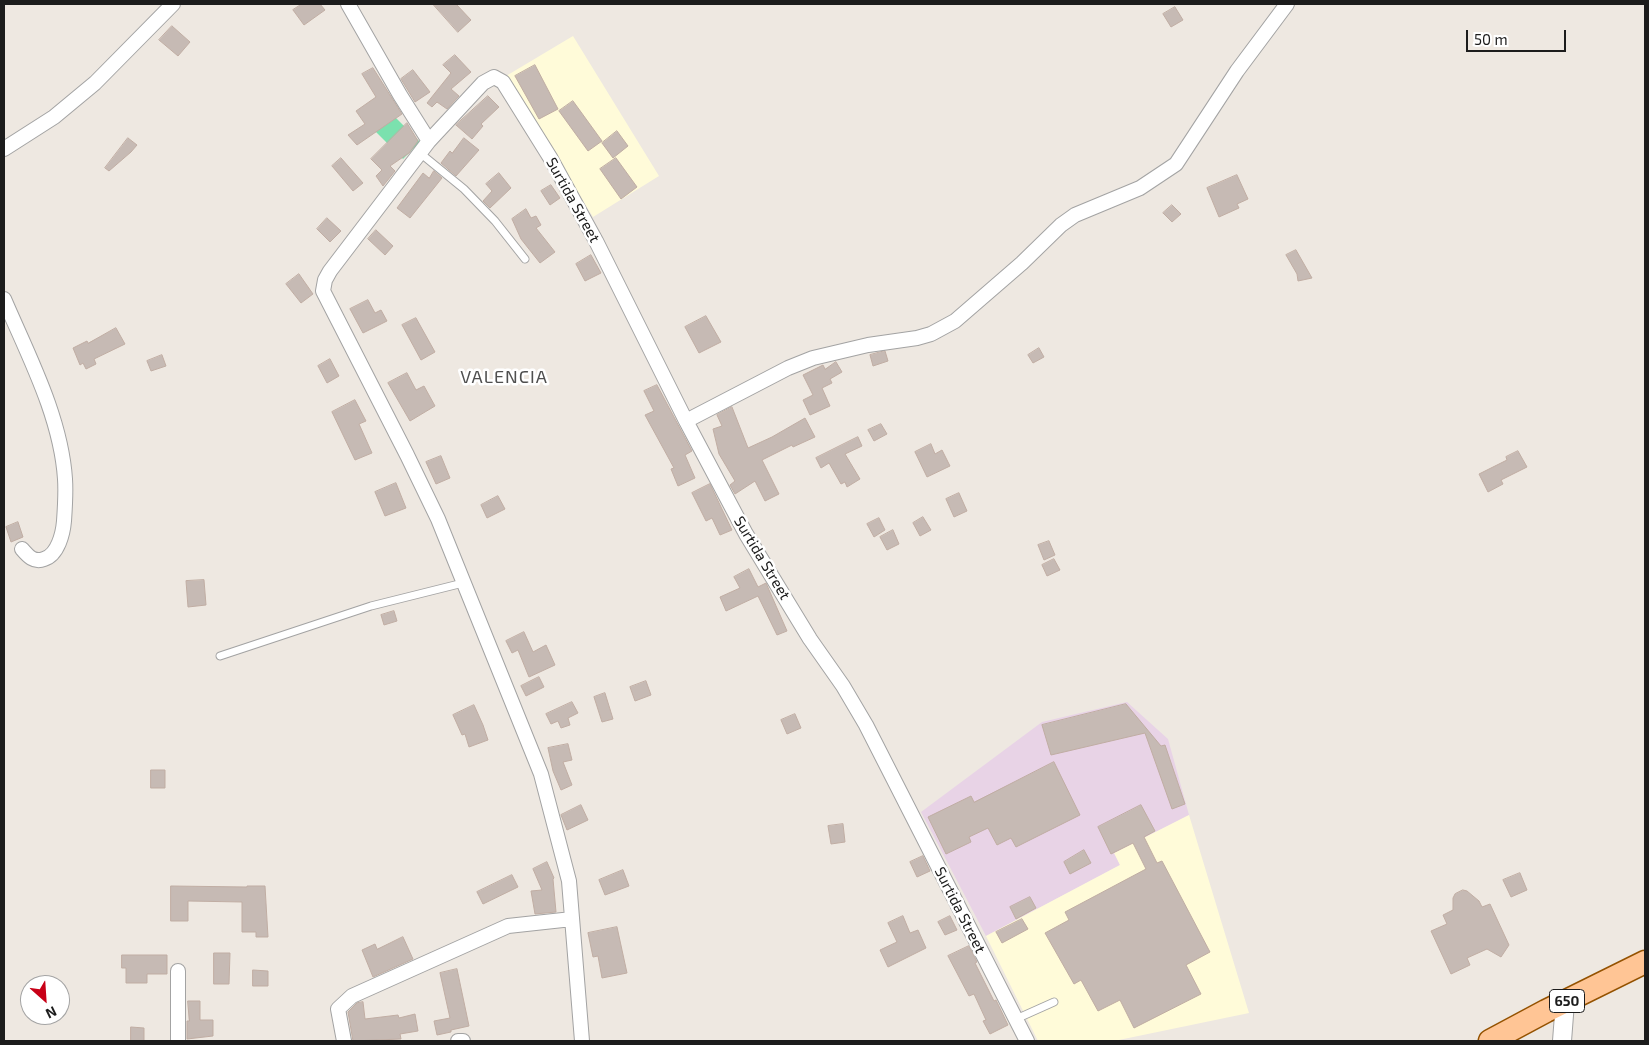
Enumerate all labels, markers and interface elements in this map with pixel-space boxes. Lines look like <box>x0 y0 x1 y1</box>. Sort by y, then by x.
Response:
scale bar <box>1469 20 1569 52</box>
text: 50 m <box>1474 30 1508 48</box>
street label: Surtida Street <box>542 154 604 246</box>
district label: VALENCIA <box>459 366 549 388</box>
street label: Surtida Street <box>730 513 794 603</box>
street label: Surtida Street <box>931 864 989 956</box>
north arrow <box>20 975 70 1025</box>
road number: 650 <box>1550 989 1584 1012</box>
text: N <box>43 1003 60 1023</box>

